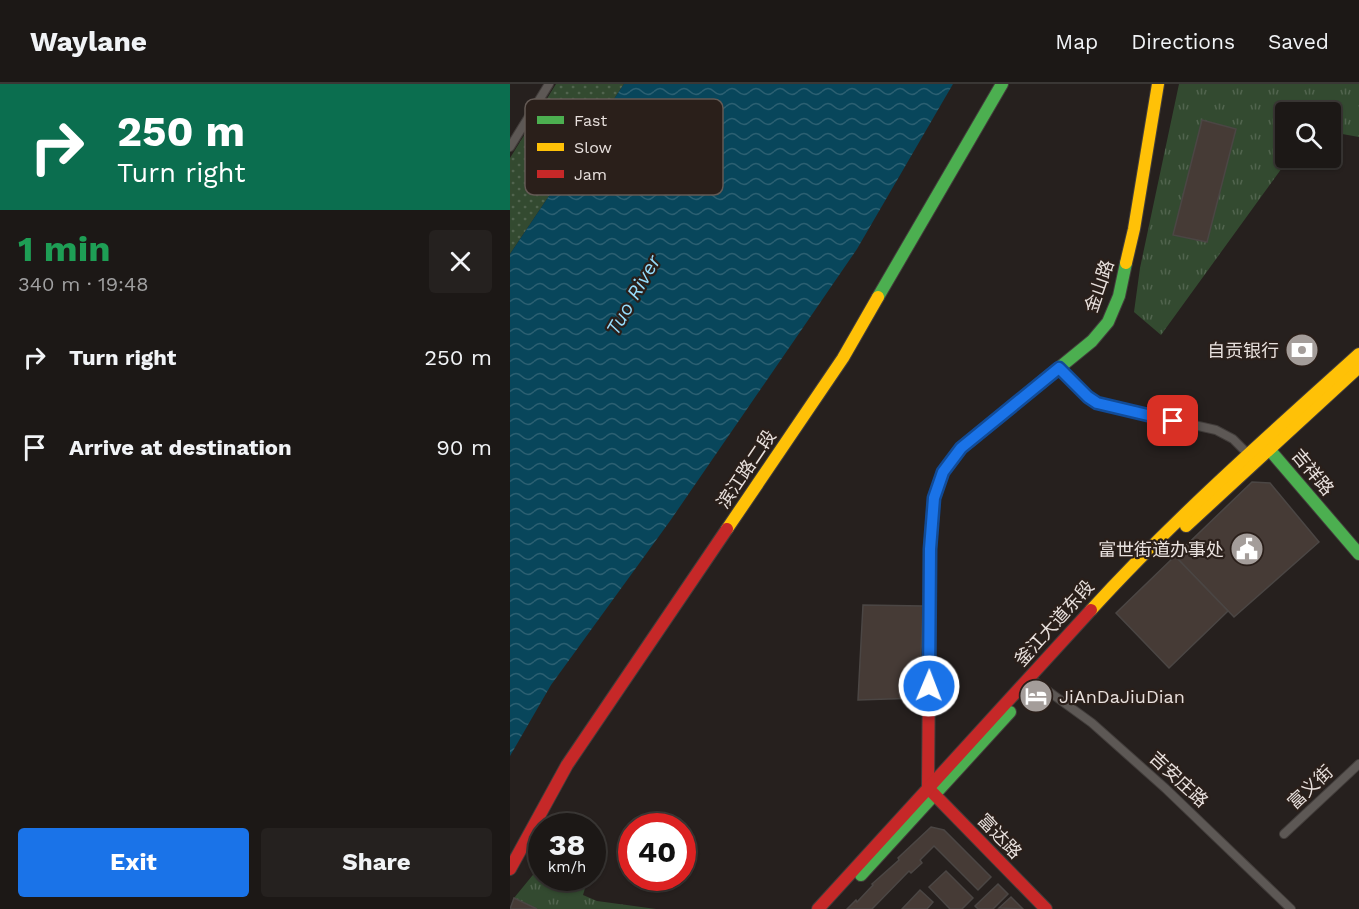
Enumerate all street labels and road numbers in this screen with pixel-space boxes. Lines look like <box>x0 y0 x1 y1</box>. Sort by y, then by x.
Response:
street label: 金山路 <box>1080 257 1118 315</box>
street label: 滨江路二段 <box>712 426 780 512</box>
street label: 吉祥路 <box>1288 445 1338 499</box>
street label: 釜江大道东段 <box>1010 576 1098 670</box>
street label: 吉安庄路 <box>1146 747 1212 811</box>
street label: 富义街 <box>1283 761 1337 813</box>
street label: 富达路 <box>974 809 1026 863</box>

